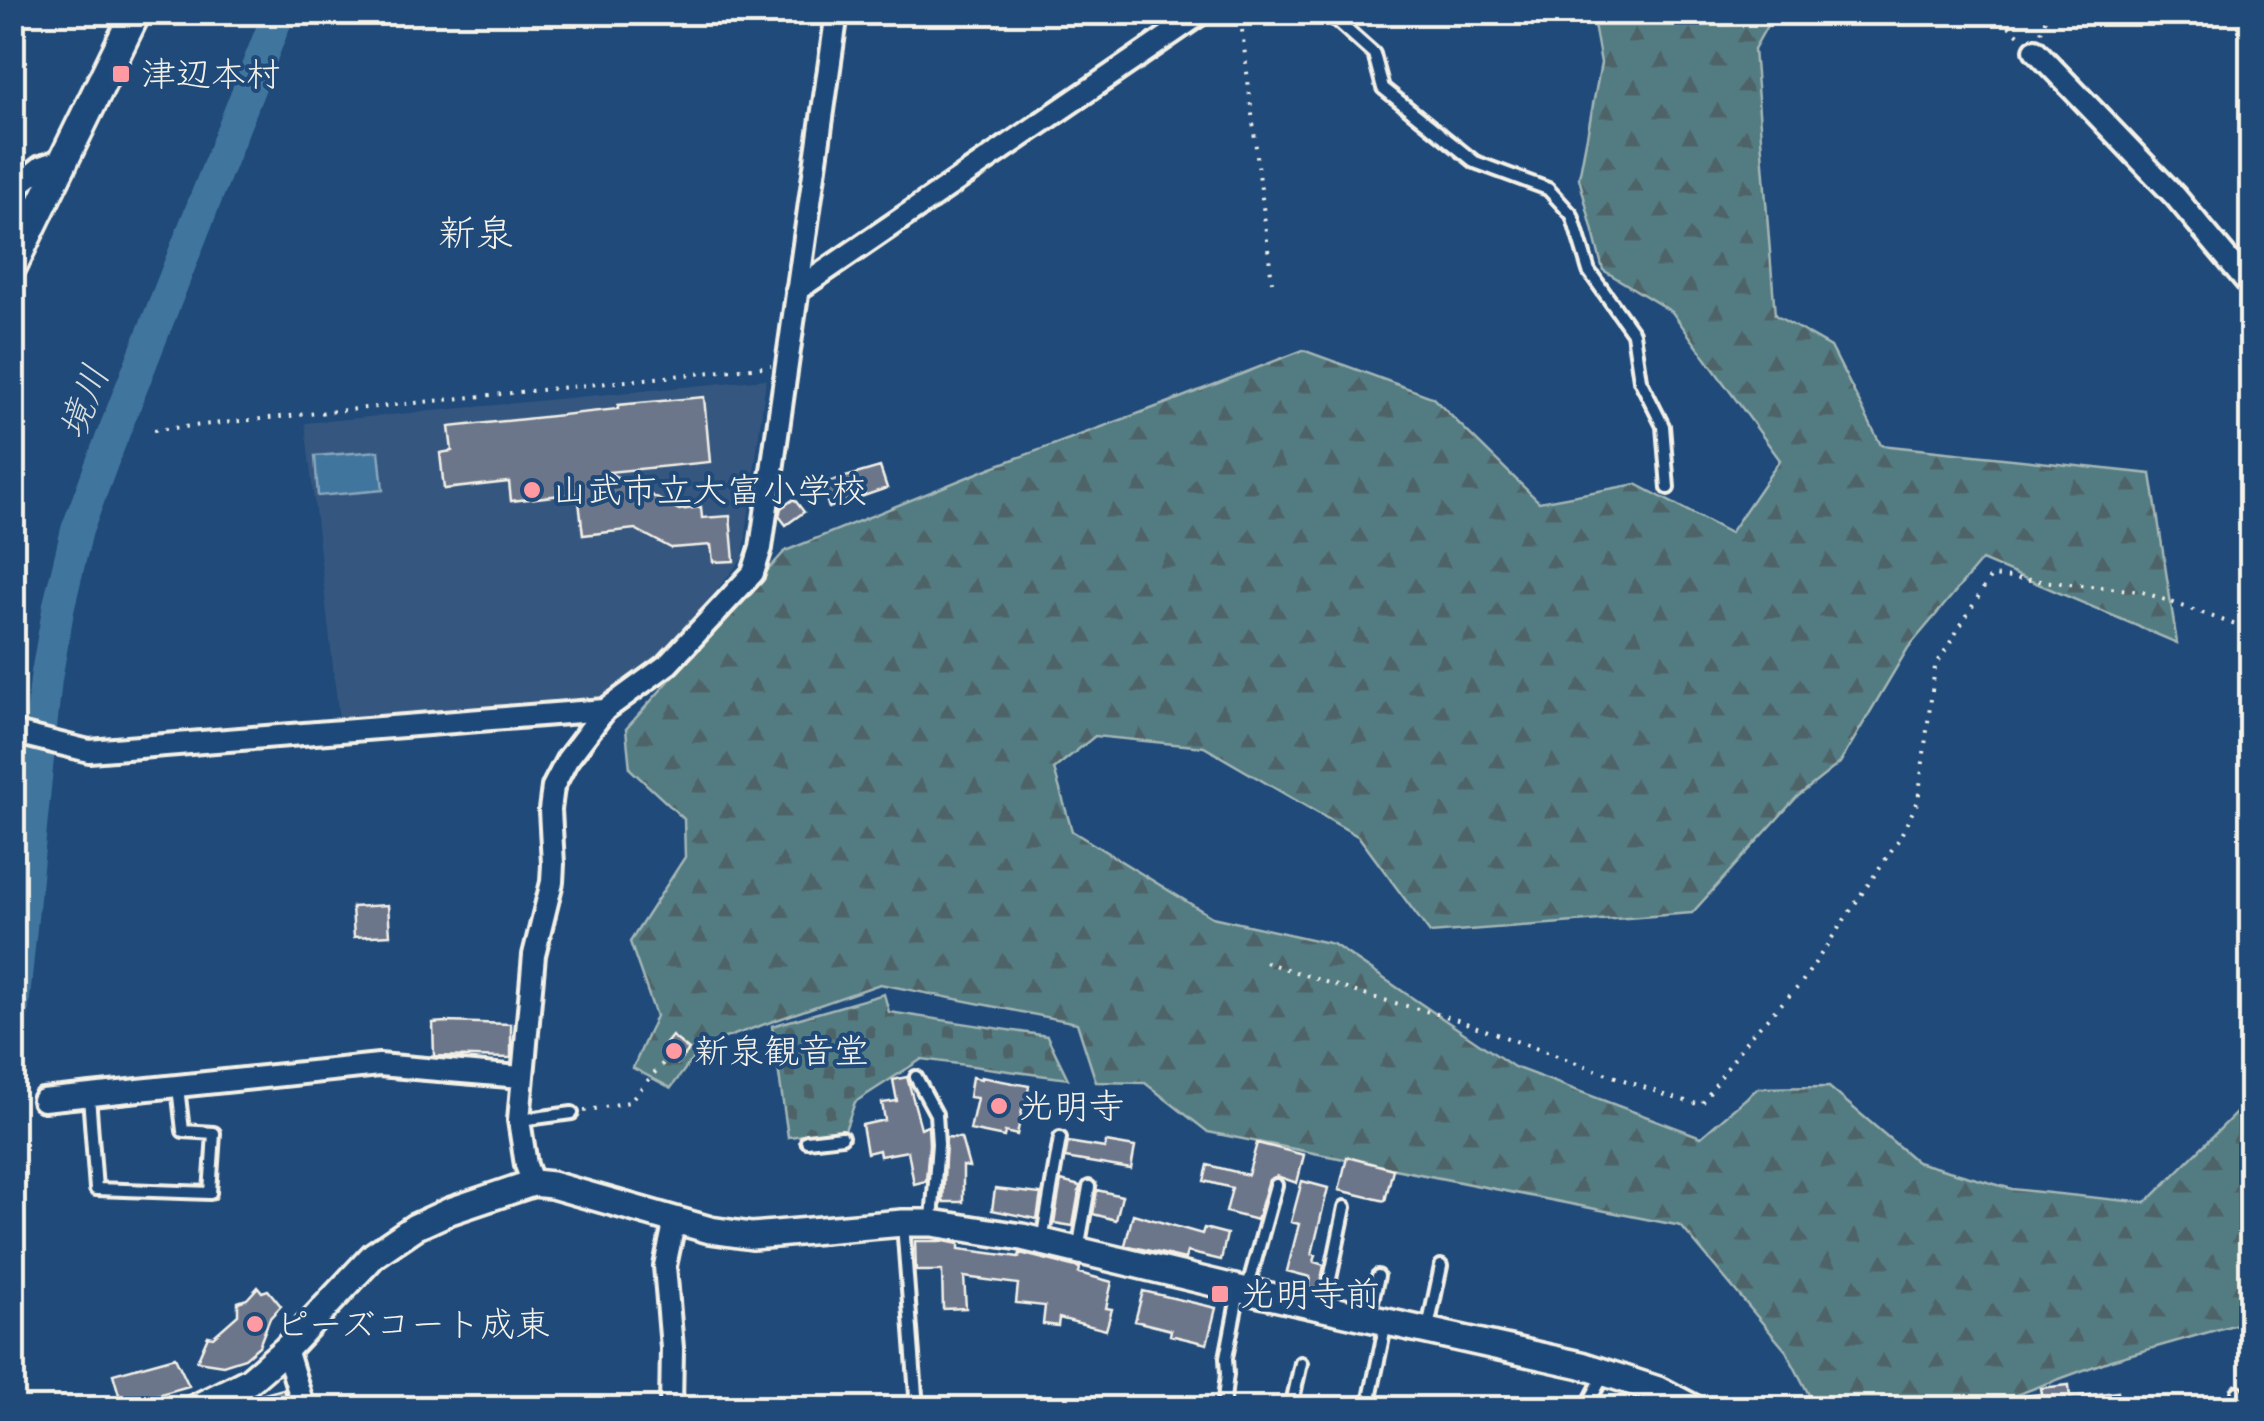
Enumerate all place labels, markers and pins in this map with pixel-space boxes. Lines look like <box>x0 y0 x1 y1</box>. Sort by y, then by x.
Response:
place label: 津辺本村 <box>141 43 281 105</box>
marker: 津辺本村 <box>110 63 132 85</box>
place label: 山武市立大富小学校 <box>552 459 867 521</box>
marker: 山武市立大富小学校 <box>521 479 543 501</box>
place label: 新泉観音堂 <box>694 1020 869 1082</box>
marker: 新泉観音堂 <box>663 1040 685 1062</box>
place label: 光明寺 <box>1019 1075 1124 1137</box>
marker: 光明寺 <box>988 1095 1010 1117</box>
place label: 光明寺前 <box>1240 1263 1380 1325</box>
marker: 光明寺前 <box>1209 1283 1231 1305</box>
place label: ピーズコート成東 <box>275 1293 550 1355</box>
marker: ピーズコート成東 <box>244 1313 266 1335</box>

